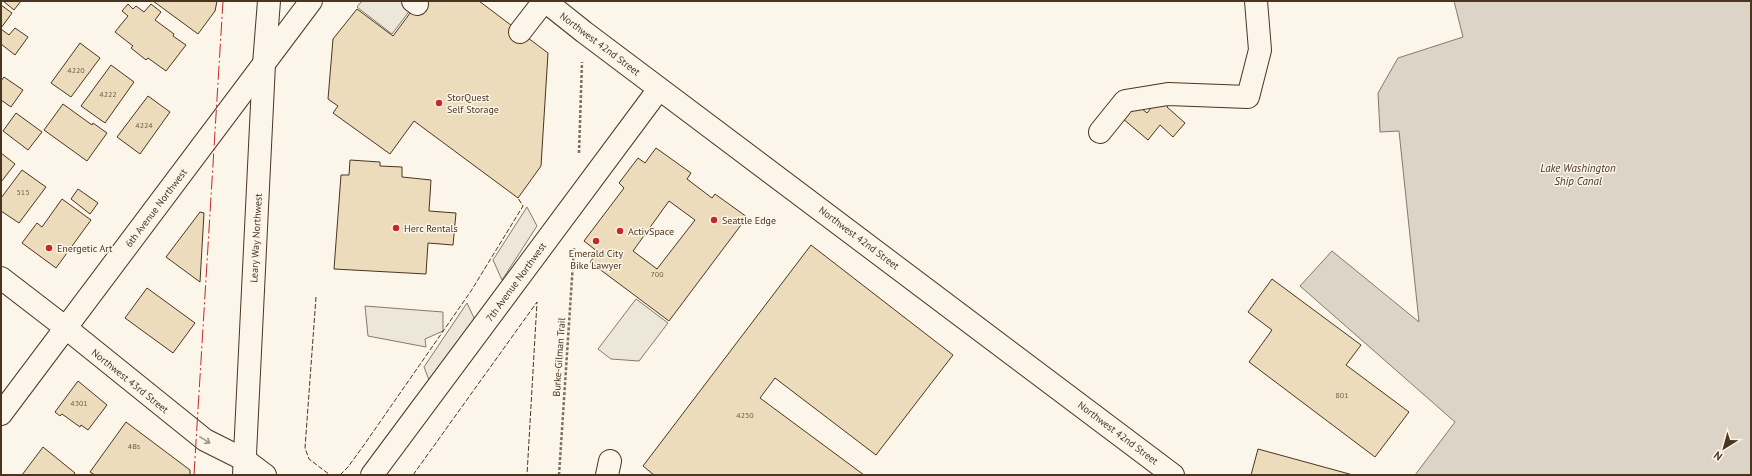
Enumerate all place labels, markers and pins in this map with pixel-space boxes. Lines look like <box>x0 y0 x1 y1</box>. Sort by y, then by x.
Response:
place label: StorQuest Self Storage <box>447 91 499 116</box>
marker: StorQuest Self Storage <box>434 98 444 108</box>
place label: Seattle Edge <box>722 214 776 227</box>
marker: Seattle Edge <box>709 215 719 225</box>
place label: Herc Rentals <box>404 222 458 235</box>
marker: Herc Rentals <box>391 223 401 233</box>
place label: ActivSpace <box>628 225 674 238</box>
marker: ActivSpace <box>615 226 625 236</box>
marker: Emerald City Bike Lawyer <box>591 236 601 246</box>
place label: Energetic Art <box>57 242 113 255</box>
marker: Energetic Art <box>44 243 54 253</box>
place label: Emerald City Bike Lawyer <box>569 247 623 272</box>

